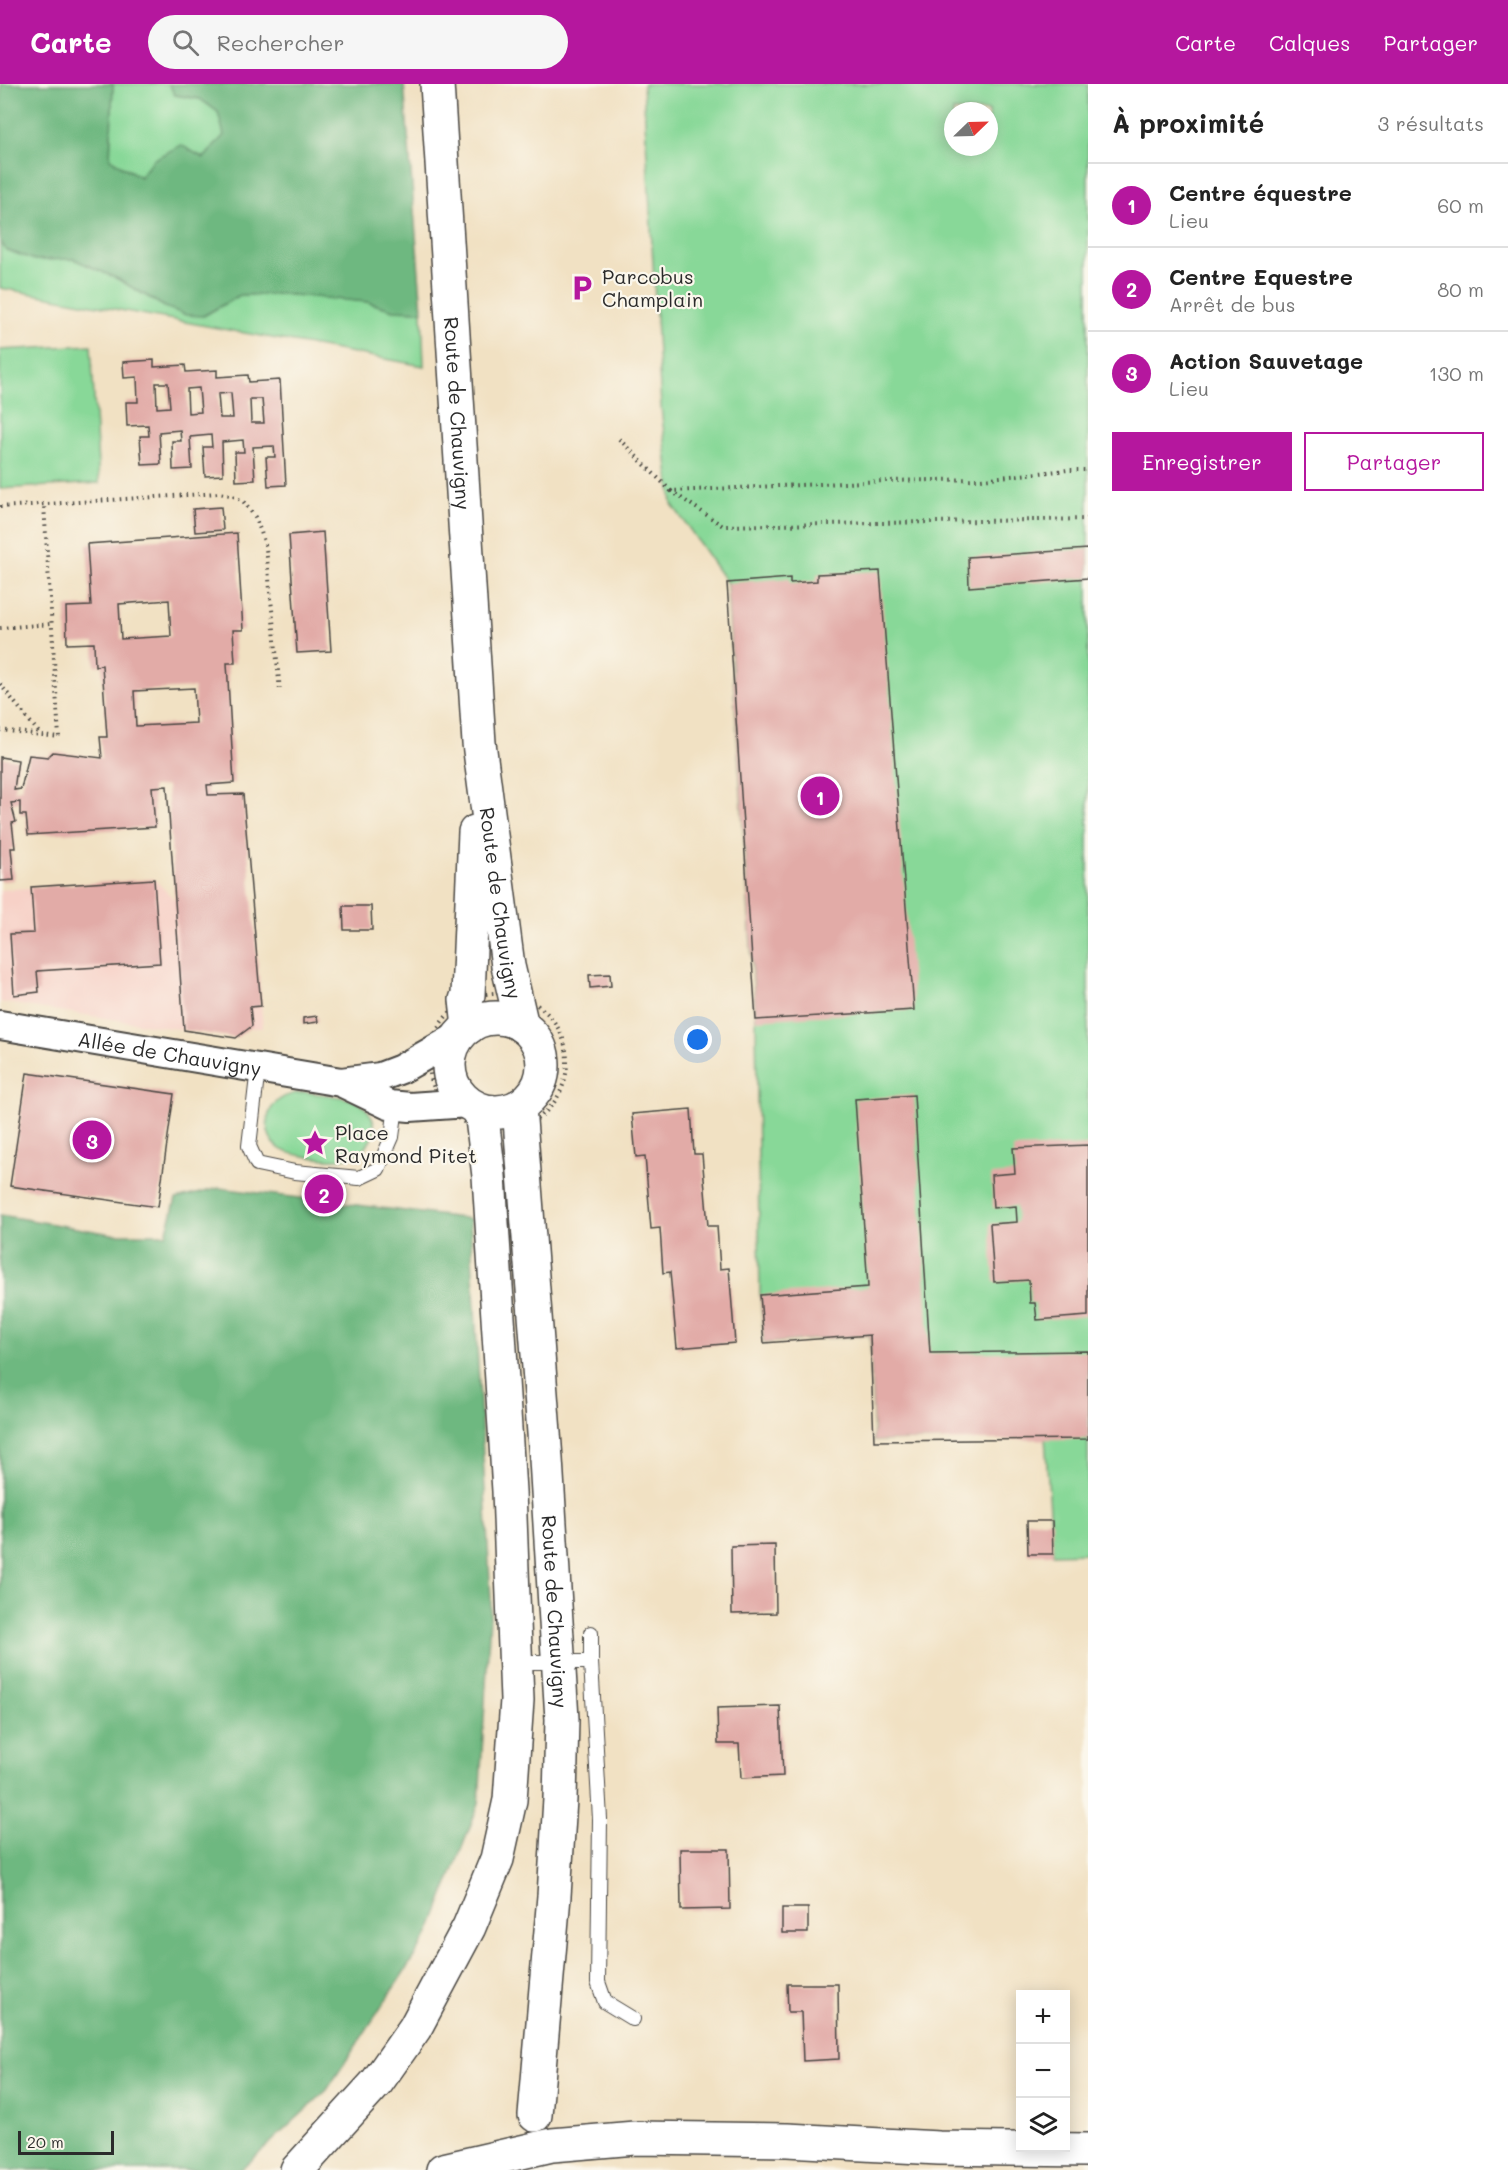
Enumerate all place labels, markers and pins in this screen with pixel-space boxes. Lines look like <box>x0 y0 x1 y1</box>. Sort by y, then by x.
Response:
place label: Parcobus Champlain <box>602 263 703 312</box>
parking icon: Parcobus Champlain <box>567 273 597 303</box>
pin: 1 <box>800 774 840 818</box>
pin: 3 <box>72 1118 112 1162</box>
place label: Place Raymond Pitet <box>335 1119 477 1168</box>
place icon: Place Raymond Pitet <box>300 1128 330 1158</box>
pin: 2 <box>304 1172 344 1216</box>

